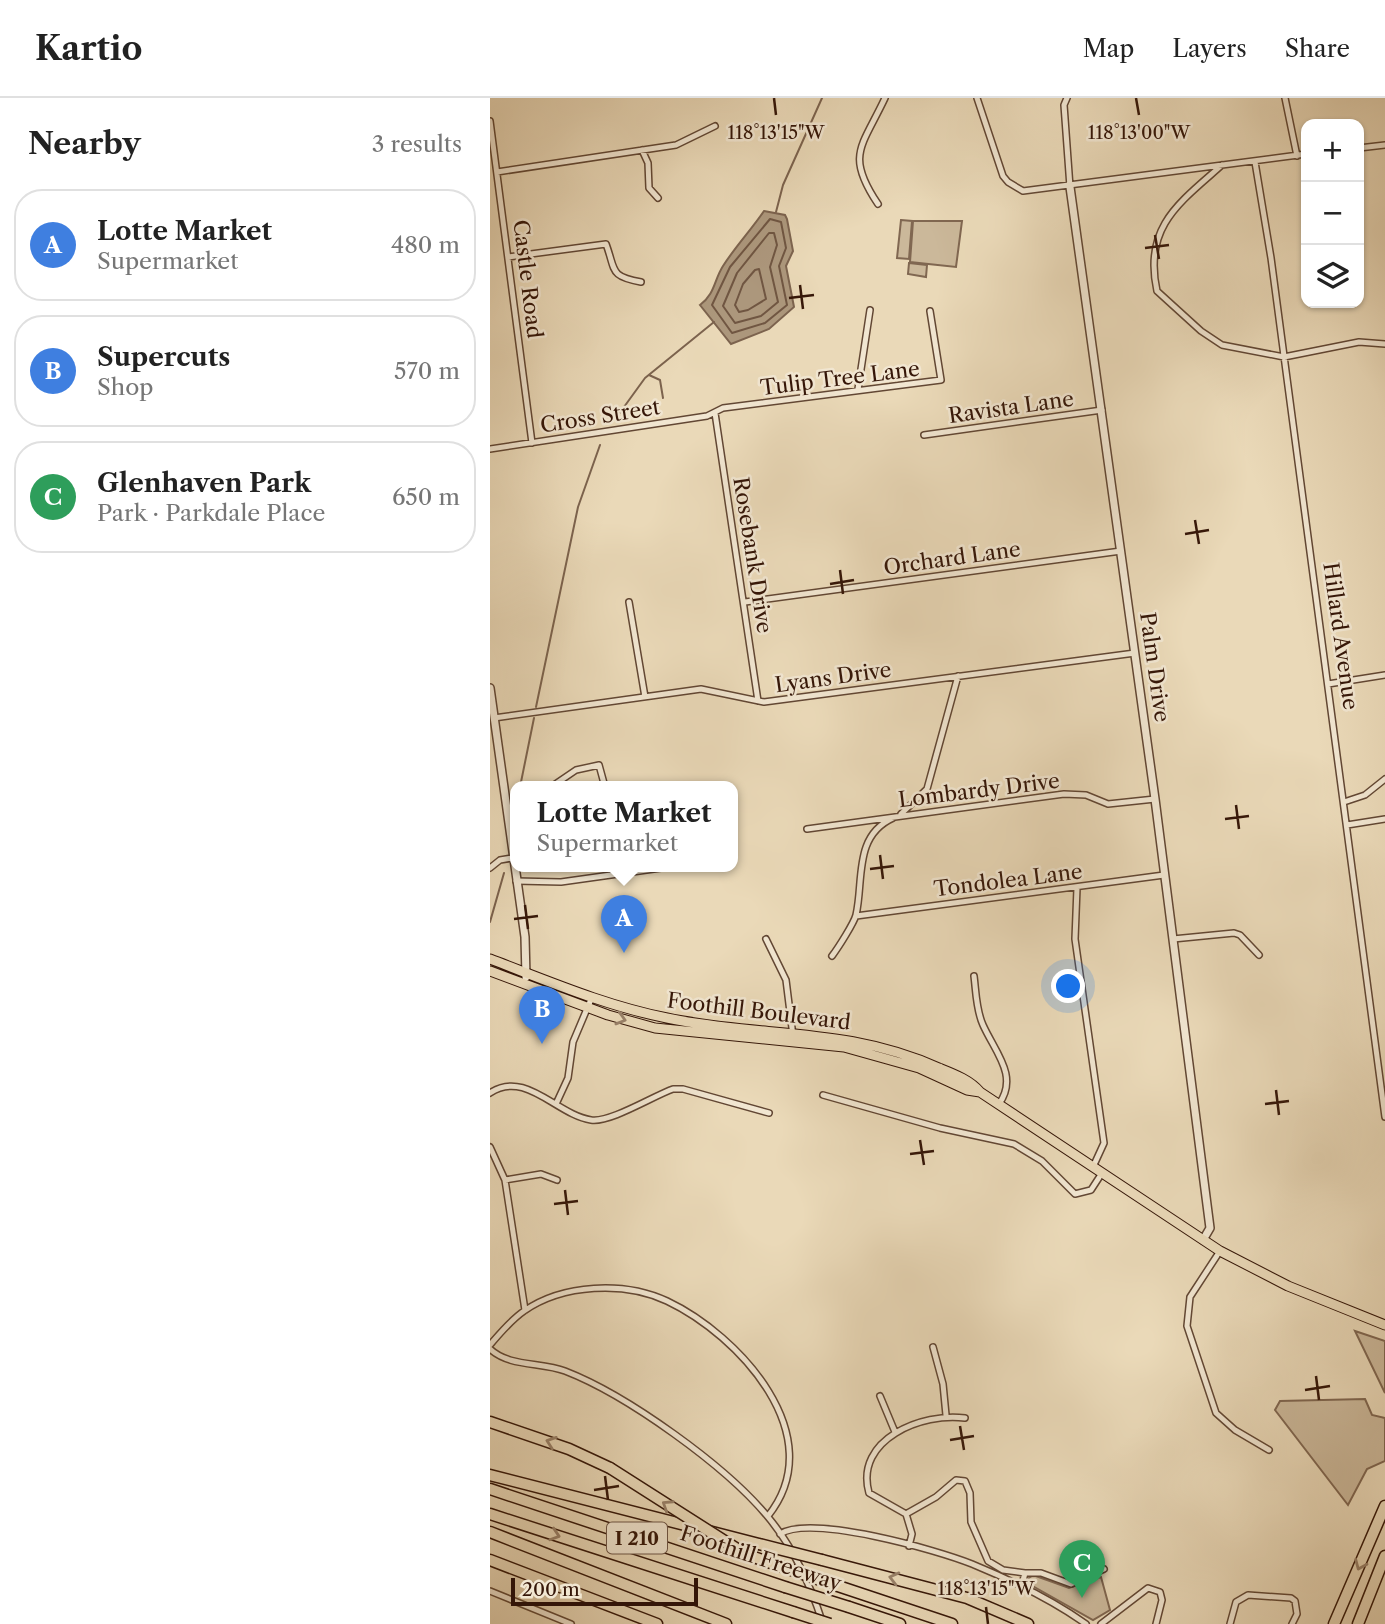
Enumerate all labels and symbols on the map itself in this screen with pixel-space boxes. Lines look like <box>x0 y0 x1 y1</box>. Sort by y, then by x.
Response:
text: 118°13'15"W <box>728 122 826 144</box>
text: 118°13'00"W <box>1088 122 1191 144</box>
street label: Castle Road <box>508 218 548 340</box>
street label: Tulip Tree Lane <box>759 356 921 400</box>
street label: Ravista Lane <box>947 386 1075 428</box>
street label: Cross Street <box>538 394 662 438</box>
street label: Rosebank Drive <box>728 475 778 635</box>
street label: Orchard Lane <box>882 536 1022 580</box>
street label: Hillard Avenue <box>1318 561 1364 711</box>
street label: Palm Drive <box>1135 610 1175 724</box>
street label: Lyans Drive <box>773 656 893 698</box>
street label: Lombardy Drive <box>897 768 1061 812</box>
street label: Tondolea Lane <box>932 858 1084 902</box>
pin: A <box>601 895 647 953</box>
your location <box>1051 969 1085 1003</box>
pin: B <box>519 986 565 1044</box>
street label: Foothill Boulevard <box>666 987 852 1035</box>
one-way arrow <box>615 1011 627 1025</box>
one-way arrow <box>546 1436 558 1450</box>
one-way arrow <box>662 1501 675 1513</box>
street label: Foothill Freeway <box>677 1520 845 1596</box>
road number: I 210 <box>607 1522 667 1554</box>
one-way arrow <box>548 1527 561 1541</box>
pin: C <box>1059 1540 1105 1598</box>
one-way arrow <box>1354 1558 1368 1570</box>
one-way arrow <box>888 1572 900 1586</box>
scale bar <box>511 1575 698 1607</box>
text: 118°13'15"W <box>938 1578 1036 1600</box>

